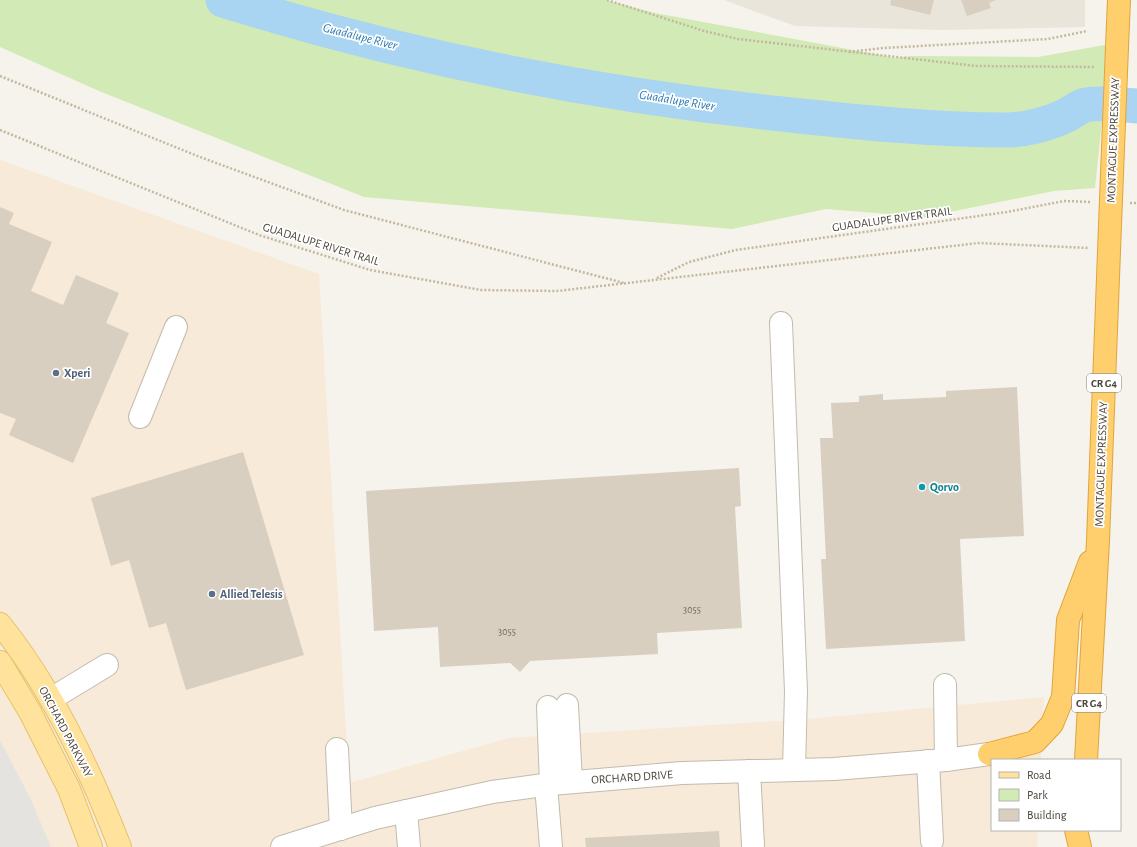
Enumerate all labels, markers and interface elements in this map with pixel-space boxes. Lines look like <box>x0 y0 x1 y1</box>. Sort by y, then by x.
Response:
water label: Guadalupe River <box>321 21 399 53</box>
street label: MONTAGUE EXPRESSWAY <box>1105 76 1121 203</box>
water label: Guadalupe River <box>638 89 716 114</box>
street label: GUADALUPE RIVER TRAIL <box>831 205 953 233</box>
street label: GUADALUPE RIVER TRAIL <box>261 221 381 267</box>
place label: Xperi <box>64 367 90 379</box>
marker: Xperi <box>51 368 61 378</box>
road number: CR G4 <box>1087 374 1121 392</box>
street label: MONTAGUE EXPRESSWAY <box>1093 400 1109 527</box>
place label: Qorvo <box>930 481 959 494</box>
marker: Qorvo <box>917 482 927 492</box>
place label: Allied Telesis <box>220 588 283 600</box>
marker: Allied Telesis <box>207 589 217 599</box>
house number: 3055 <box>683 605 701 615</box>
house number: 3055 <box>498 627 516 637</box>
street label: ORCHARD PARKWAY <box>37 685 95 780</box>
road number: CR G4 <box>1072 694 1106 712</box>
legend <box>991 759 1121 831</box>
street label: ORCHARD DRIVE <box>591 768 673 786</box>
text: Road <box>1027 769 1051 781</box>
text: Park <box>1027 789 1048 801</box>
text: Building <box>1027 809 1067 821</box>

